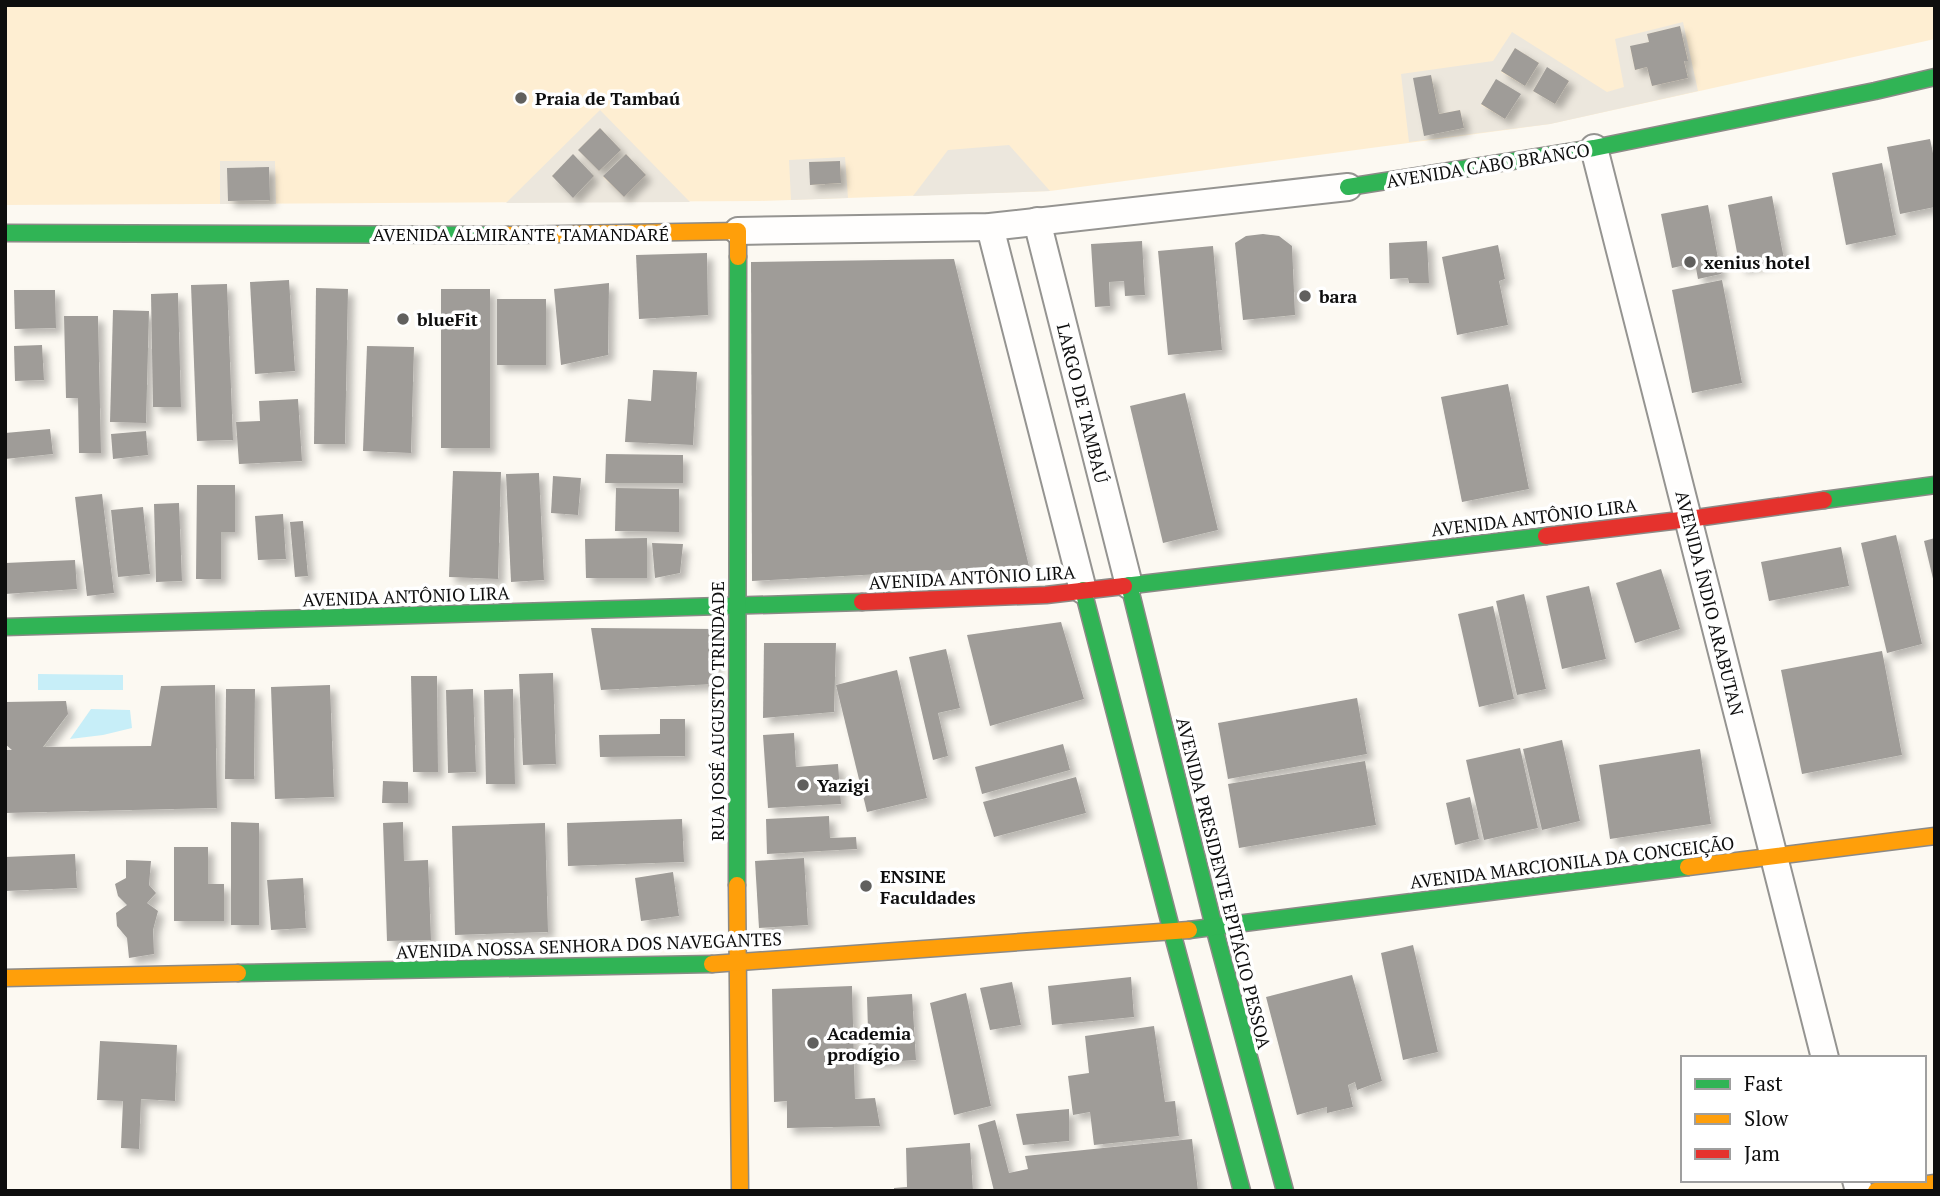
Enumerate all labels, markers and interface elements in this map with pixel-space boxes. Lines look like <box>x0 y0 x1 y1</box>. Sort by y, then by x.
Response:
place label: Praia de Tambaú <box>535 86 680 110</box>
marker: Praia de Tambaú <box>513 90 529 106</box>
street label: AVENIDA CABO BRANCO <box>1385 137 1591 193</box>
street label: AVENIDA ALMIRANTE TAMANDARÉ <box>373 222 669 246</box>
place label: xenius hotel <box>1704 250 1810 274</box>
marker: xenius hotel <box>1682 254 1698 270</box>
place label: bara <box>1318 284 1357 308</box>
marker: bara <box>1297 288 1313 304</box>
place label: blueFit <box>416 307 478 331</box>
marker: blueFit <box>395 311 411 327</box>
street label: LARGO DE TAMBAÚ <box>1052 321 1114 485</box>
street label: AVENIDA ÍNDIO ARABUTAN <box>1670 488 1750 718</box>
street label: AVENIDA ANTÔNIO LIRA <box>1430 492 1639 542</box>
street label: AVENIDA ANTÔNIO LIRA <box>868 560 1077 594</box>
street label: AVENIDA ANTÔNIO LIRA <box>302 580 511 612</box>
street label: RUA JOSÉ AUGUSTO TRINDADE <box>705 581 729 841</box>
street label: AVENIDA PRESIDENTE EPITÁCIO PESSOA <box>1171 715 1277 1052</box>
place label: Yazigi <box>817 773 869 797</box>
marker: Yazigi <box>795 777 811 793</box>
street label: AVENIDA MARCIONILA DA CONCEIÇÃO <box>1408 830 1736 894</box>
place label: ENSINE Faculdades <box>880 864 976 909</box>
marker: ENSINE Faculdades <box>858 878 874 894</box>
street label: AVENIDA NOSSA SENHORA DOS NAVEGANTES <box>396 926 782 964</box>
place label: Academia prodígio <box>827 1021 911 1066</box>
marker: Academia prodígio <box>805 1035 821 1051</box>
legend <box>1681 1056 1926 1182</box>
text: Fast <box>1744 1069 1783 1097</box>
text: Slow <box>1744 1104 1789 1132</box>
text: Jam <box>1744 1139 1780 1167</box>

